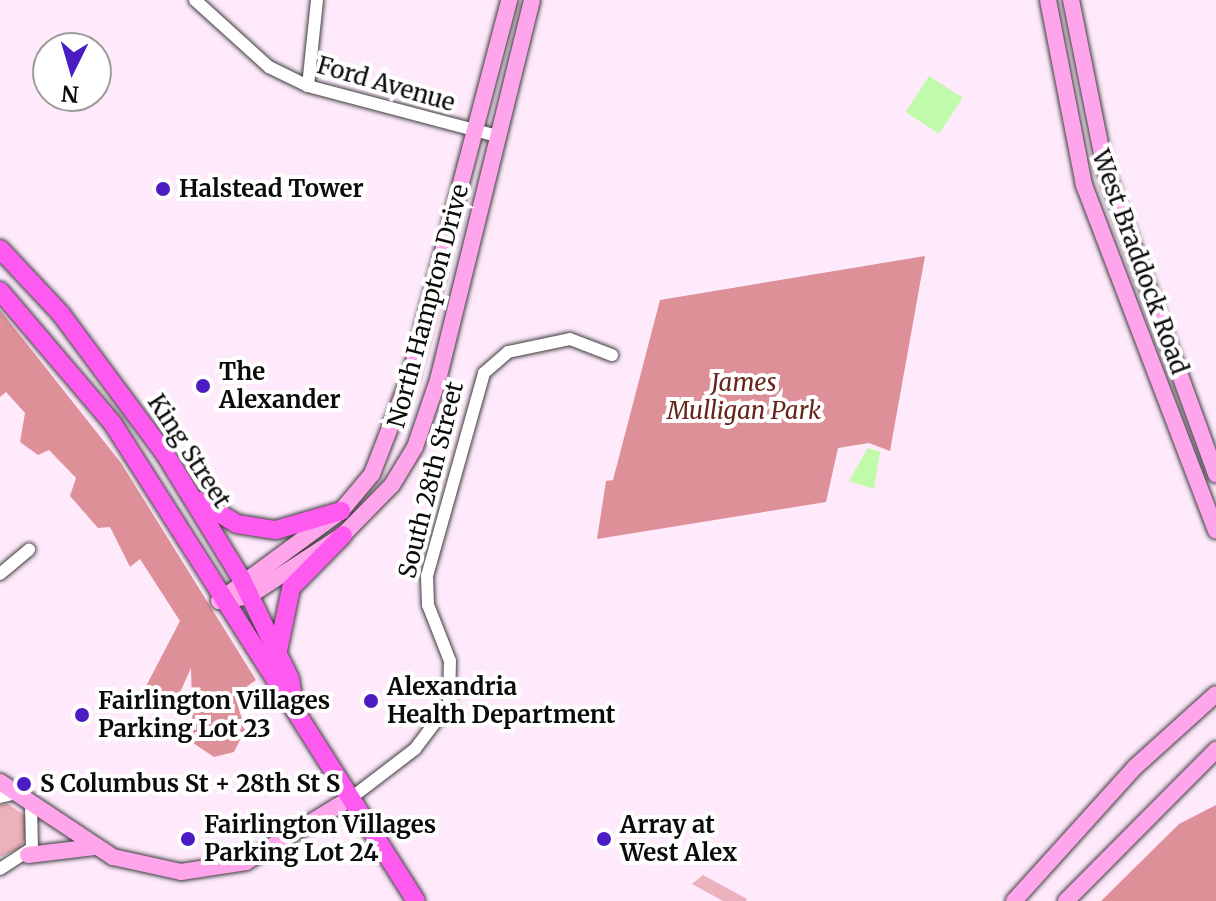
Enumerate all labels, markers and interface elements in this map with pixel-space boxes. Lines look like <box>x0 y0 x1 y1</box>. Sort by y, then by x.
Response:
north arrow <box>32 32 112 112</box>
street label: Ford Avenue <box>314 51 458 117</box>
text: N <box>60 79 80 109</box>
street label: West Braddock Road <box>1086 146 1194 378</box>
place label: Halstead Tower <box>179 175 364 203</box>
marker: Halstead Tower <box>154 180 172 198</box>
street label: North Hampton Drive <box>382 181 474 431</box>
place label: The Alexander <box>219 358 341 414</box>
park label: James Mulligan Park <box>667 369 821 425</box>
marker: The Alexander <box>194 377 212 395</box>
street label: South 28th Street <box>393 379 469 581</box>
street label: King Street <box>142 389 236 513</box>
place label: Alexandria Health Department <box>387 673 616 729</box>
place label: Fairlington Villages Parking Lot 23 <box>98 687 330 743</box>
marker: Alexandria Health Department <box>362 692 380 710</box>
marker: Fairlington Villages Parking Lot 23 <box>73 706 91 724</box>
place label: S Columbus St + 28th St S <box>40 770 340 798</box>
marker: S Columbus St + 28th St S <box>15 775 33 793</box>
place label: Fairlington Villages Parking Lot 24 <box>204 811 436 867</box>
place label: Array at West Alex <box>620 811 737 867</box>
marker: Fairlington Villages Parking Lot 24 <box>179 830 197 848</box>
marker: Array at West Alex <box>595 830 613 848</box>

